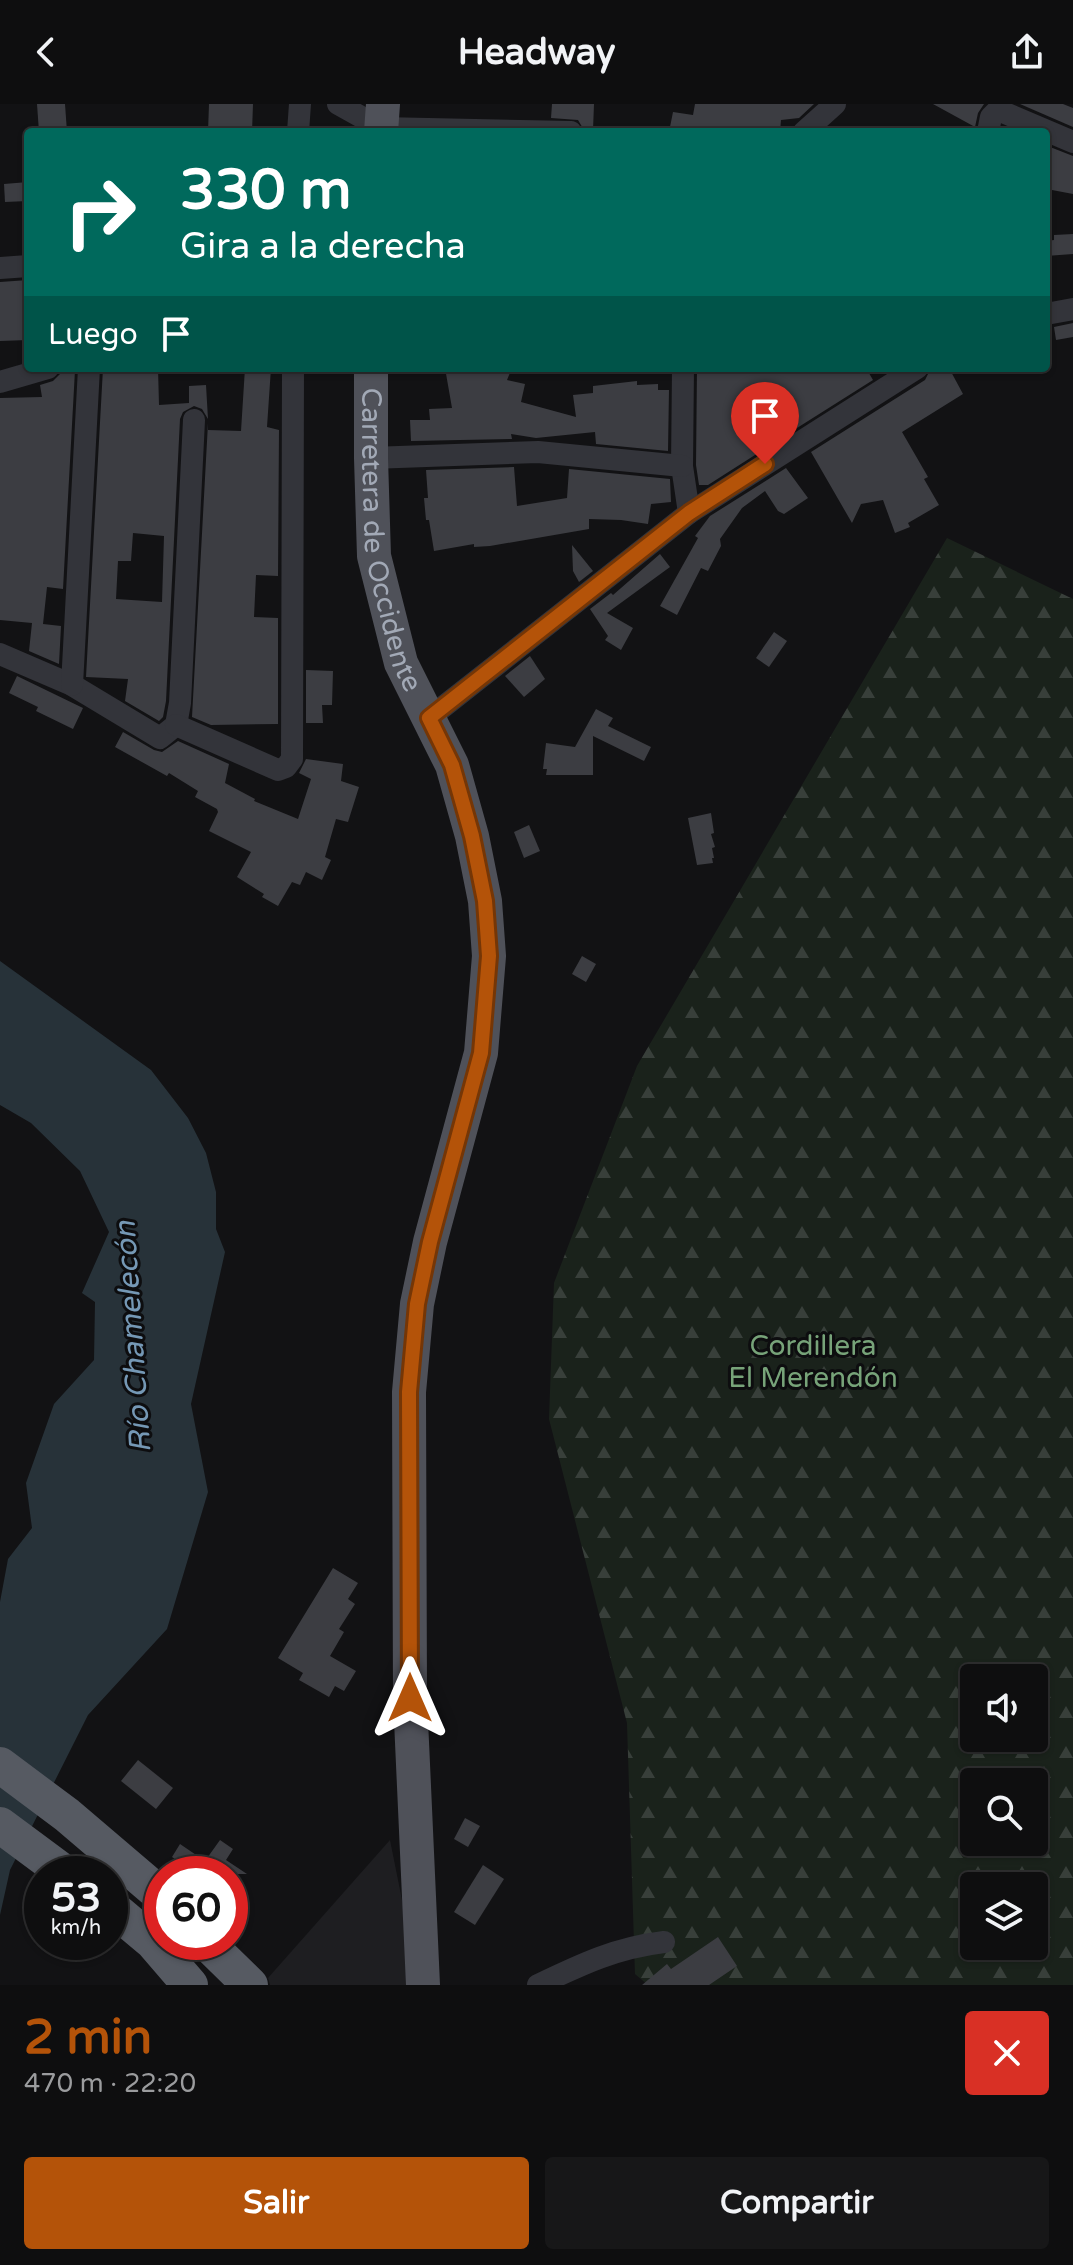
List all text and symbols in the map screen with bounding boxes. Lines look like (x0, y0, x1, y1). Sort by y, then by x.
icon: back (24, 30, 68, 74)
icon: share (1005, 30, 1049, 74)
text: Headway (458, 31, 615, 74)
text: 330 m (180, 157, 351, 224)
icon: right (48, 160, 152, 264)
text: Gira a la derecha (180, 225, 466, 268)
icon: arrive (154, 312, 198, 356)
text: Luego (48, 316, 138, 353)
pin (731, 382, 799, 464)
street label: Carretera de Occidente (354, 388, 430, 697)
icon: arrive (743, 394, 787, 438)
water label: Río Chamelecón (106, 1219, 160, 1454)
park label: Cordillera El Merendón (728, 1329, 898, 1395)
position arrow (368, 1656, 452, 1740)
map controls (960, 1664, 1048, 1960)
button: sound (960, 1664, 1048, 1752)
button: search (960, 1768, 1048, 1856)
speed limit sign: 60 (144, 1856, 248, 1960)
button: layers (960, 1872, 1048, 1960)
text: 53 (51, 1874, 101, 1922)
text: km/h (51, 1916, 101, 1940)
text: 2 min (24, 2009, 152, 2067)
button: close (965, 2011, 1049, 2095)
text: 470 m · 22:20 (24, 2068, 196, 2099)
button: Salir (24, 2157, 529, 2249)
button: Compartir (545, 2157, 1049, 2249)

